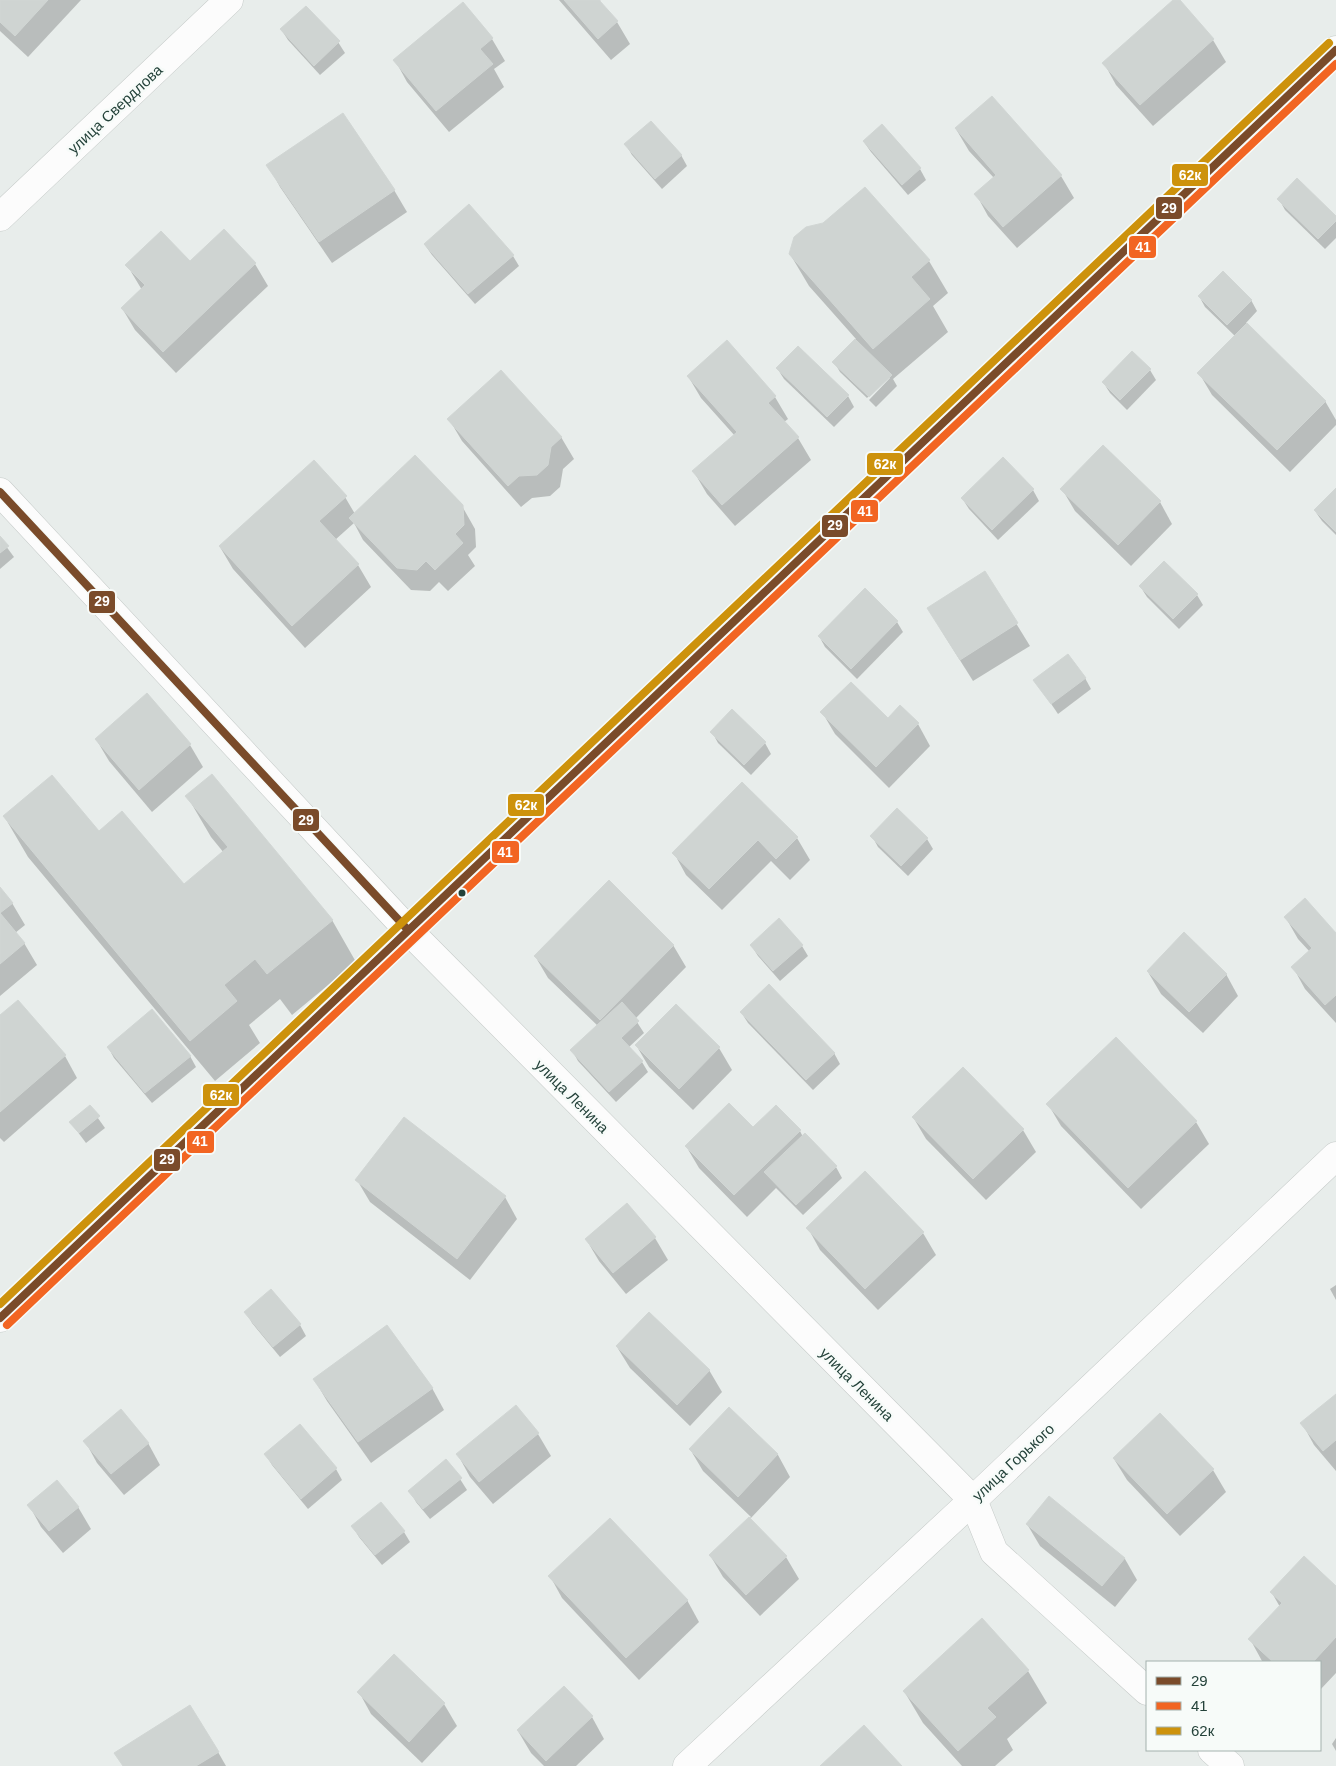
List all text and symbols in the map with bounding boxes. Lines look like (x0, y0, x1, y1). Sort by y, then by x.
street label: улица Свердлова (64, 61, 166, 157)
line badge: 62к (1171, 163, 1209, 187)
text: 62к (1179, 167, 1202, 183)
line badge: 29 (1155, 196, 1183, 220)
text: 29 (1161, 200, 1177, 216)
line badge: 41 (1128, 235, 1157, 259)
text: 41 (1135, 239, 1151, 255)
line badge: 62к (866, 452, 904, 476)
text: 62к (874, 456, 897, 472)
line badge: 41 (850, 499, 879, 523)
text: 41 (857, 503, 873, 519)
line badge: 29 (821, 514, 849, 538)
text: 29 (827, 517, 843, 533)
line badge: 29 (88, 590, 116, 614)
text: 29 (94, 593, 110, 609)
line badge: 62к (507, 793, 545, 817)
text: 62к (515, 797, 538, 813)
line badge: 29 (292, 808, 320, 832)
text: 29 (298, 812, 314, 828)
line badge: 41 (491, 840, 520, 864)
text: 41 (497, 844, 513, 860)
unlabelled marker (457, 888, 467, 898)
street label: улица Ленина (532, 1056, 613, 1137)
line badge: 62к (202, 1083, 240, 1107)
text: 62к (210, 1087, 233, 1103)
line badge: 41 (186, 1130, 215, 1154)
text: 41 (192, 1133, 208, 1149)
line badge: 29 (153, 1148, 181, 1172)
text: 29 (159, 1151, 175, 1167)
street label: улица Ленина (817, 1344, 898, 1425)
street label: улица Горького (969, 1420, 1057, 1504)
legend (1146, 1661, 1321, 1751)
text: 29 (1191, 1672, 1208, 1689)
text: 41 (1191, 1697, 1208, 1714)
text: 62к (1191, 1722, 1215, 1739)

